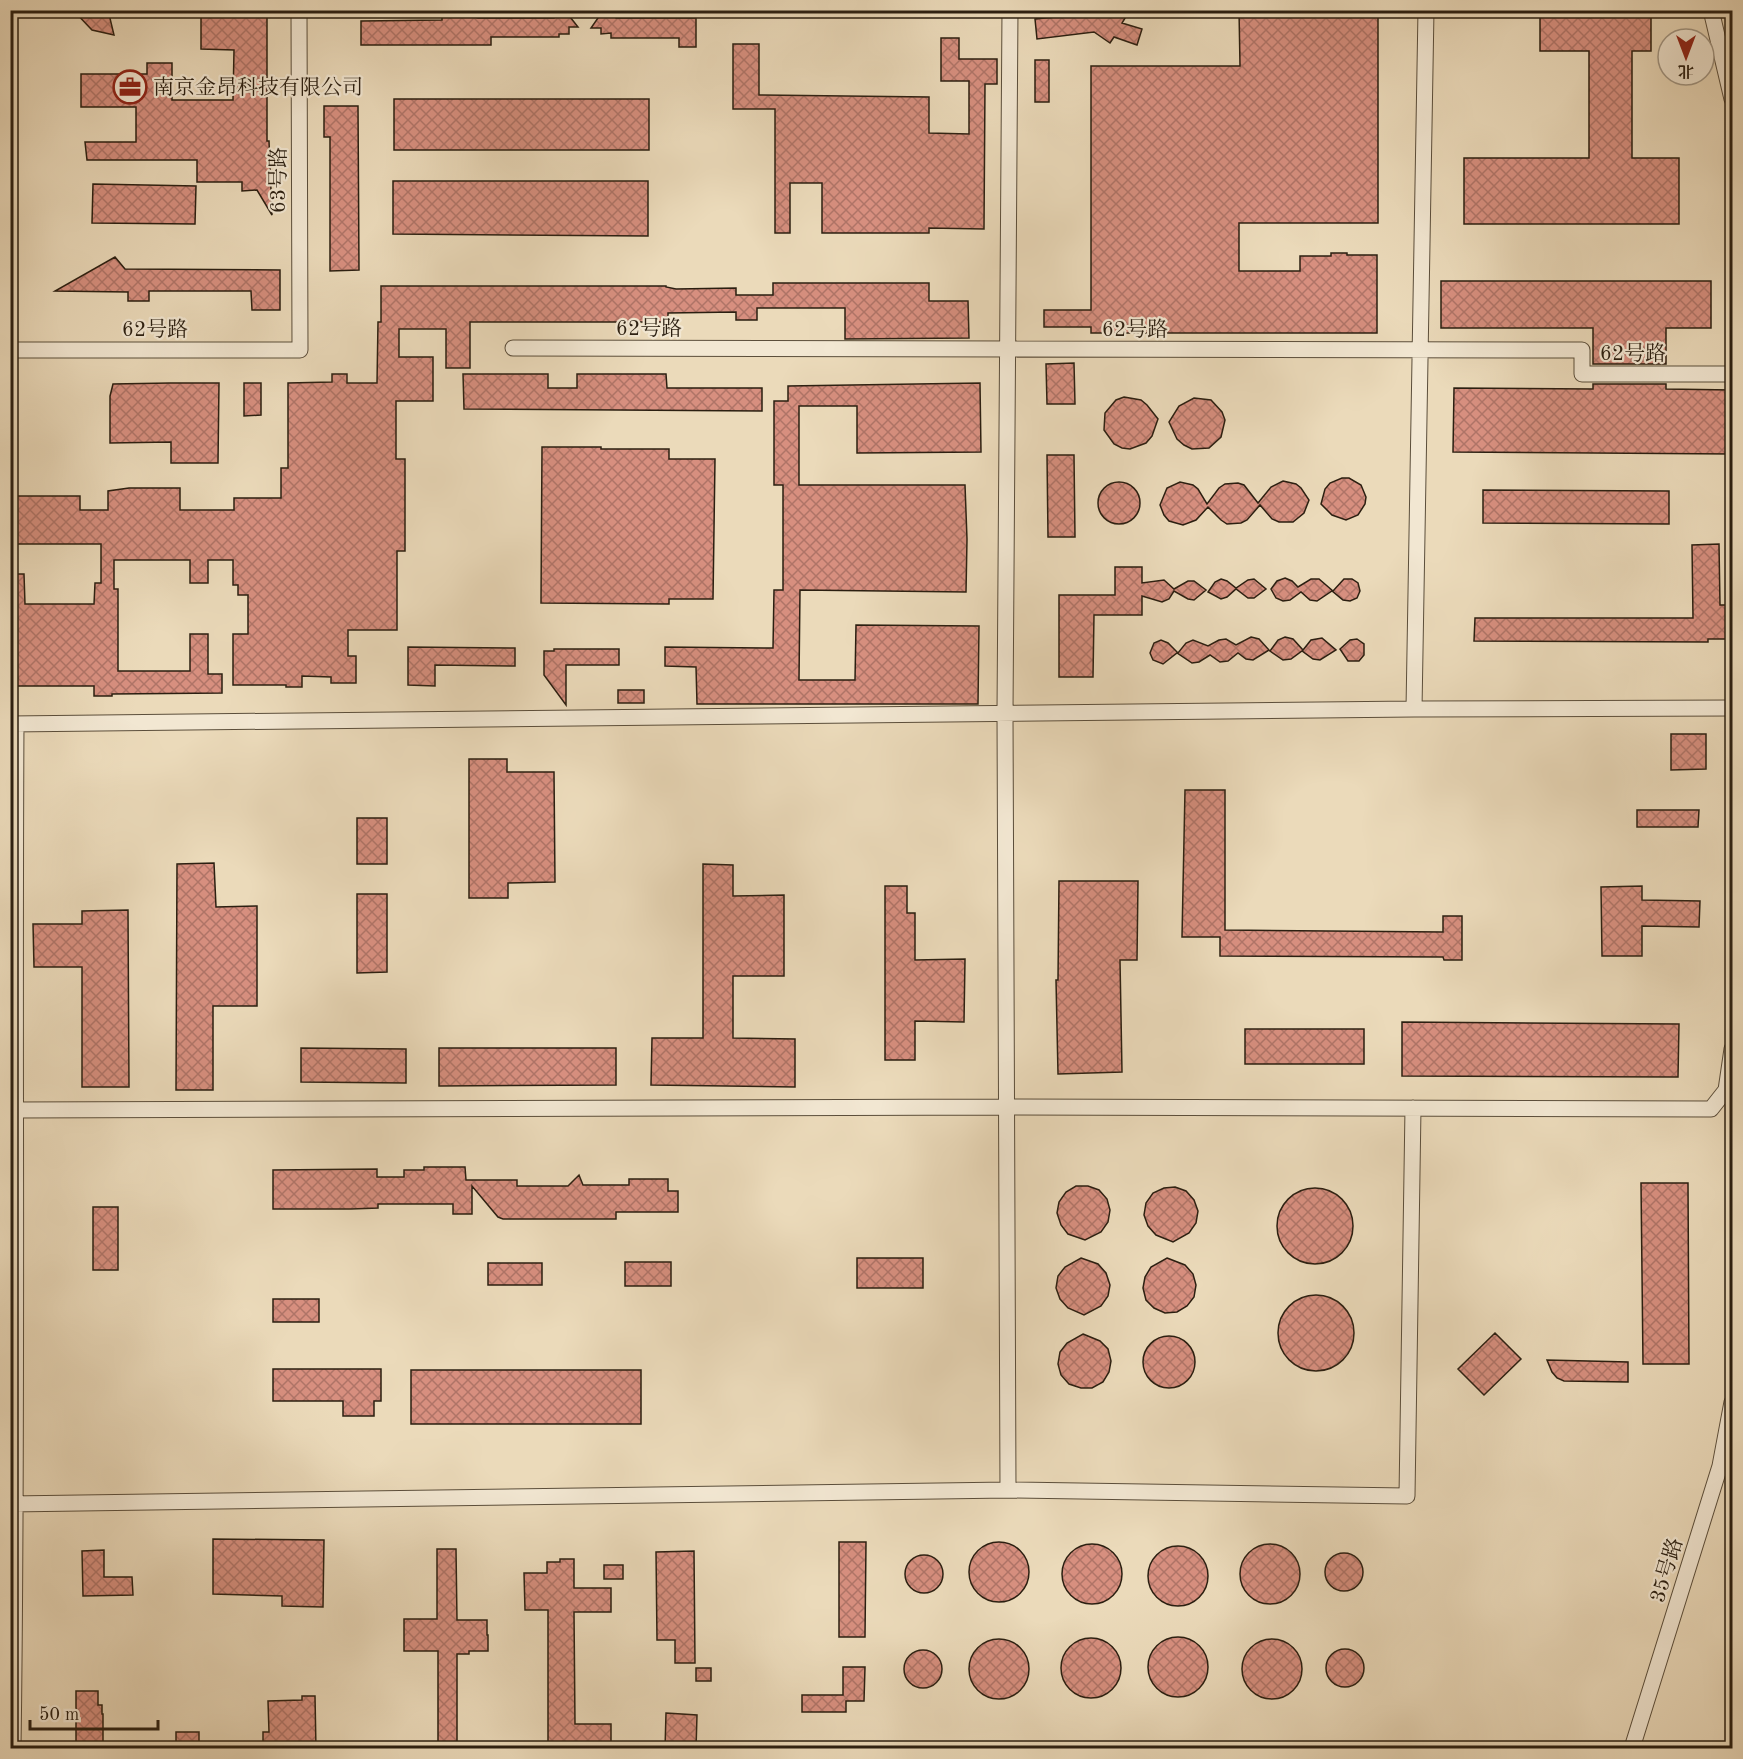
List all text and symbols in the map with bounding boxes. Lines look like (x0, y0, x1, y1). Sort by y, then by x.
north arrow (1656, 27, 1716, 87)
text: 北 (1678, 62, 1694, 80)
office icon: 南京金昂科技有限公司 (112, 69, 148, 105)
place label: 南京金昂科技有限公司 (153, 76, 363, 99)
street label: 63号路 (267, 147, 290, 213)
street label: 62号路 (616, 317, 682, 340)
street label: 62号路 (122, 318, 188, 341)
street label: 62号路 (1102, 318, 1168, 341)
street label: 62号路 (1600, 342, 1666, 365)
street label: 35号路 (1646, 1535, 1687, 1605)
scale bar (30, 1693, 158, 1731)
text: 50 m (39, 1706, 79, 1724)

